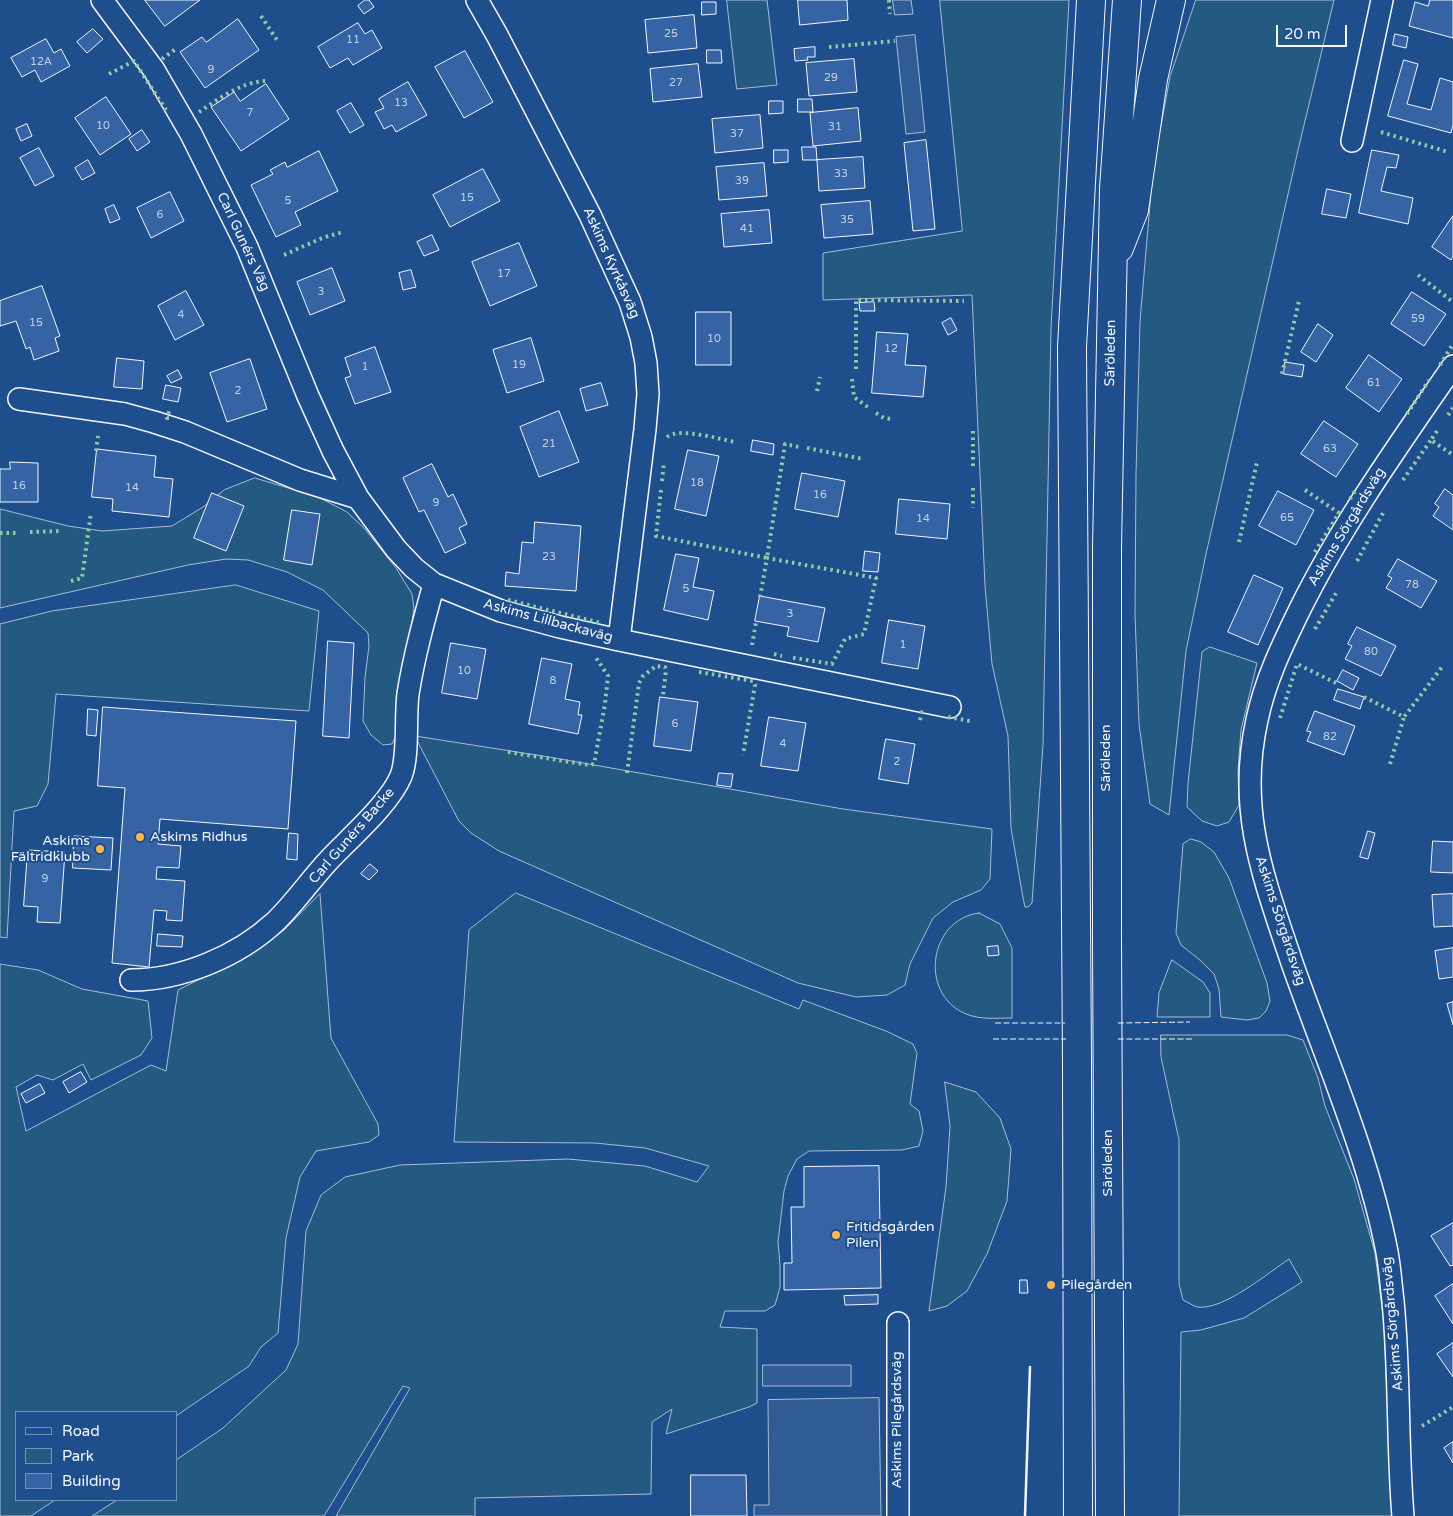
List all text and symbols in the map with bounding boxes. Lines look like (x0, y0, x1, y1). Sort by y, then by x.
scale bar (1278, 15, 1349, 47)
text: 20 m (1284, 25, 1321, 43)
house number: 25 (664, 27, 678, 41)
house number: 11 (346, 33, 360, 47)
house number: 12A (30, 55, 52, 69)
house number: 9 (208, 63, 214, 77)
house number: 29 (824, 71, 838, 85)
house number: 27 (669, 76, 683, 90)
house number: 13 (394, 96, 408, 110)
house number: 7 (247, 106, 253, 120)
house number: 10 (96, 119, 110, 133)
house number: 31 (828, 120, 842, 134)
house number: 37 (730, 127, 744, 141)
house number: 33 (834, 167, 848, 181)
house number: 39 (735, 174, 749, 188)
street label: Carl Gunérs Väg (213, 190, 273, 294)
house number: 15 (460, 191, 474, 205)
house number: 5 (285, 194, 291, 208)
street label: Askims Kyrkåsväg (579, 205, 643, 321)
house number: 6 (157, 208, 163, 222)
house number: 35 (840, 213, 854, 227)
house number: 41 (740, 222, 754, 236)
house number: 17 (497, 267, 511, 281)
house number: 3 (318, 285, 324, 299)
house number: 4 (178, 308, 184, 322)
house number: 59 (1411, 312, 1425, 326)
house number: 15 (29, 316, 43, 330)
street label: Säröleden (1102, 319, 1120, 387)
house number: 10 (707, 332, 721, 346)
house number: 12 (884, 342, 898, 356)
house number: 19 (512, 358, 526, 372)
house number: 1 (362, 360, 368, 374)
house number: 61 (1367, 376, 1381, 390)
house number: 2 (235, 384, 241, 398)
house number: 21 (542, 437, 556, 451)
house number: 63 (1323, 442, 1337, 456)
street label: Askims Sörgårdsväg (1305, 465, 1389, 589)
house number: 18 (690, 476, 704, 490)
house number: 16 (12, 479, 26, 493)
house number: 14 (125, 481, 139, 495)
house number: 16 (813, 488, 827, 502)
house number: 9 (433, 496, 439, 510)
house number: 65 (1280, 511, 1294, 525)
house number: 14 (916, 512, 930, 526)
house number: 23 (542, 550, 556, 564)
house number: 78 (1405, 578, 1419, 592)
house number: 5 (683, 582, 689, 596)
street label: Askims Lillbackaväg (481, 596, 615, 646)
house number: 3 (787, 607, 793, 621)
house number: 1 (900, 638, 906, 652)
house number: 80 (1364, 645, 1378, 659)
house number: 10 (457, 664, 471, 678)
house number: 8 (550, 674, 556, 688)
house number: 6 (672, 717, 678, 731)
street label: Säröleden (1098, 725, 1114, 791)
house number: 82 (1323, 730, 1337, 744)
house number: 4 (780, 737, 786, 751)
house number: 2 (894, 755, 900, 769)
street label: Carl Gunérs Backe (306, 785, 398, 887)
place label: Askims Ridhus (150, 829, 247, 845)
marker: Askims Ridhus (134, 831, 146, 843)
place label: Askims Fältridklubb (11, 833, 90, 866)
marker: Askims Fältridklubb (94, 843, 106, 855)
street label: Askims Sörgårdsväg (1251, 854, 1309, 988)
house number: 9 (42, 872, 48, 886)
street label: Säröleden (1100, 1130, 1116, 1196)
place label: Fritidsgården Pilen (846, 1219, 935, 1252)
marker: Fritidsgården Pilen (830, 1229, 842, 1241)
street label: Askims Sörgårdsväg (1379, 1256, 1407, 1392)
place label: Pilegården (1061, 1277, 1132, 1293)
marker: Pilegården (1045, 1279, 1057, 1291)
street label: Askims Pilegårdsväg (889, 1351, 905, 1489)
legend (15, 1411, 178, 1501)
text: Road (62, 1422, 100, 1440)
text: Park (62, 1447, 94, 1465)
text: Building (62, 1472, 121, 1490)

